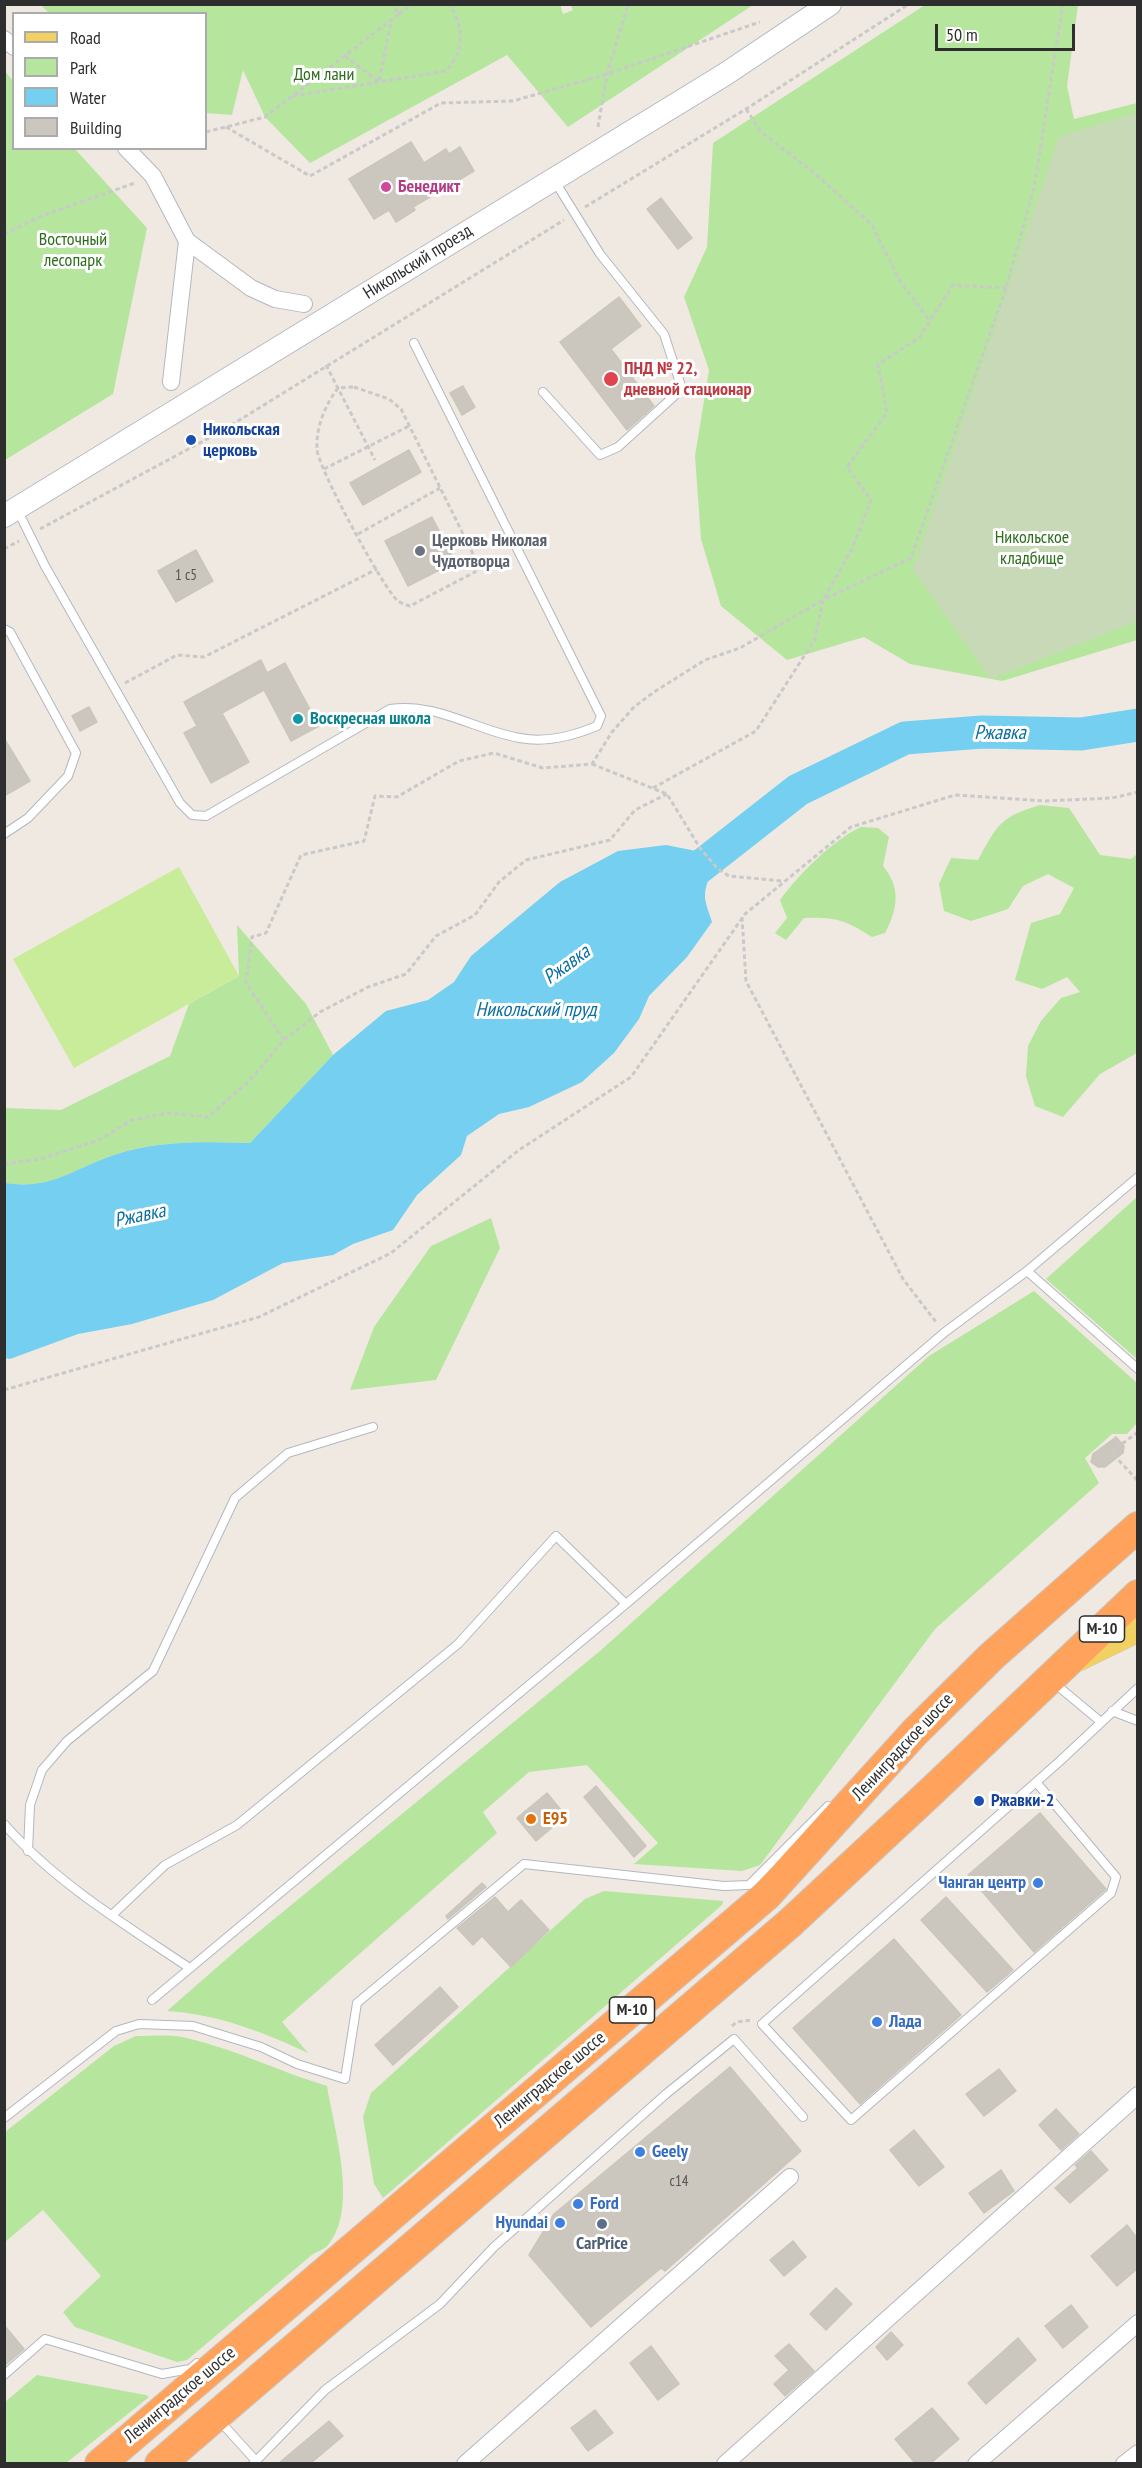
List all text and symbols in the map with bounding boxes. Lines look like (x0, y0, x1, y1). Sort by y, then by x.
legend (12, 12, 207, 150)
scale bar (938, 12, 1078, 50)
text: 50 m (946, 23, 978, 46)
text: Road (70, 26, 101, 49)
text: Park (70, 56, 97, 79)
park label: Дом лани (294, 64, 354, 86)
text: Water (70, 86, 106, 109)
text: Building (70, 116, 122, 139)
place label: Бенедикт (398, 176, 460, 198)
marker: Бенедикт (379, 180, 393, 194)
street label: Никольский проезд (360, 220, 476, 304)
park label: Восточный лесопарк (39, 229, 107, 272)
place label: ПНД № 22, дневной стационар (624, 358, 751, 400)
marker: ПНД № 22, дневной стационар (602, 370, 620, 388)
place label: Никольская церковь (203, 419, 280, 462)
marker: Никольская церковь (184, 433, 198, 447)
park label: Никольское кладбище (995, 527, 1069, 570)
place label: Церковь Николая Чудотворца (432, 530, 547, 572)
marker: Церковь Николая Чудотворца (413, 544, 427, 558)
house number: 1 с5 (175, 567, 197, 585)
place label: Воскресная школа (310, 708, 431, 730)
marker: Воскресная школа (291, 712, 305, 726)
water label: Ржавка (974, 721, 1026, 745)
water label: Ржавка (539, 940, 595, 990)
water label: Никольский пруд (475, 998, 597, 1022)
water label: Ржавка (112, 1199, 168, 1233)
road number: М-10 (1080, 1616, 1124, 1642)
street label: Ленинградское шоссе (848, 1689, 958, 1805)
place label: Ржавки-2 (991, 1790, 1054, 1812)
marker: Ржавки-2 (972, 1794, 986, 1808)
place label: E95 (543, 1808, 568, 1830)
marker: E95 (524, 1812, 538, 1826)
place label: Чанган центр (939, 1872, 1026, 1894)
marker: Чанган центр (1031, 1876, 1045, 1890)
road number: М-10 (610, 1997, 654, 2023)
place label: Лада (889, 2011, 922, 2033)
marker: Лада (870, 2015, 884, 2029)
street label: Ленинградское шоссе (490, 2027, 610, 2133)
place label: Geely (652, 2141, 688, 2163)
marker: Geely (633, 2145, 647, 2159)
house number: с14 (670, 2173, 688, 2191)
place label: Ford (590, 2193, 619, 2215)
marker: Ford (571, 2197, 585, 2211)
place label: Hyundai (496, 2212, 548, 2234)
marker: Hyundai (553, 2216, 567, 2230)
marker: CarPrice (595, 2217, 609, 2231)
place label: CarPrice (576, 2233, 628, 2255)
street label: Ленинградское шоссе (120, 2342, 240, 2448)

